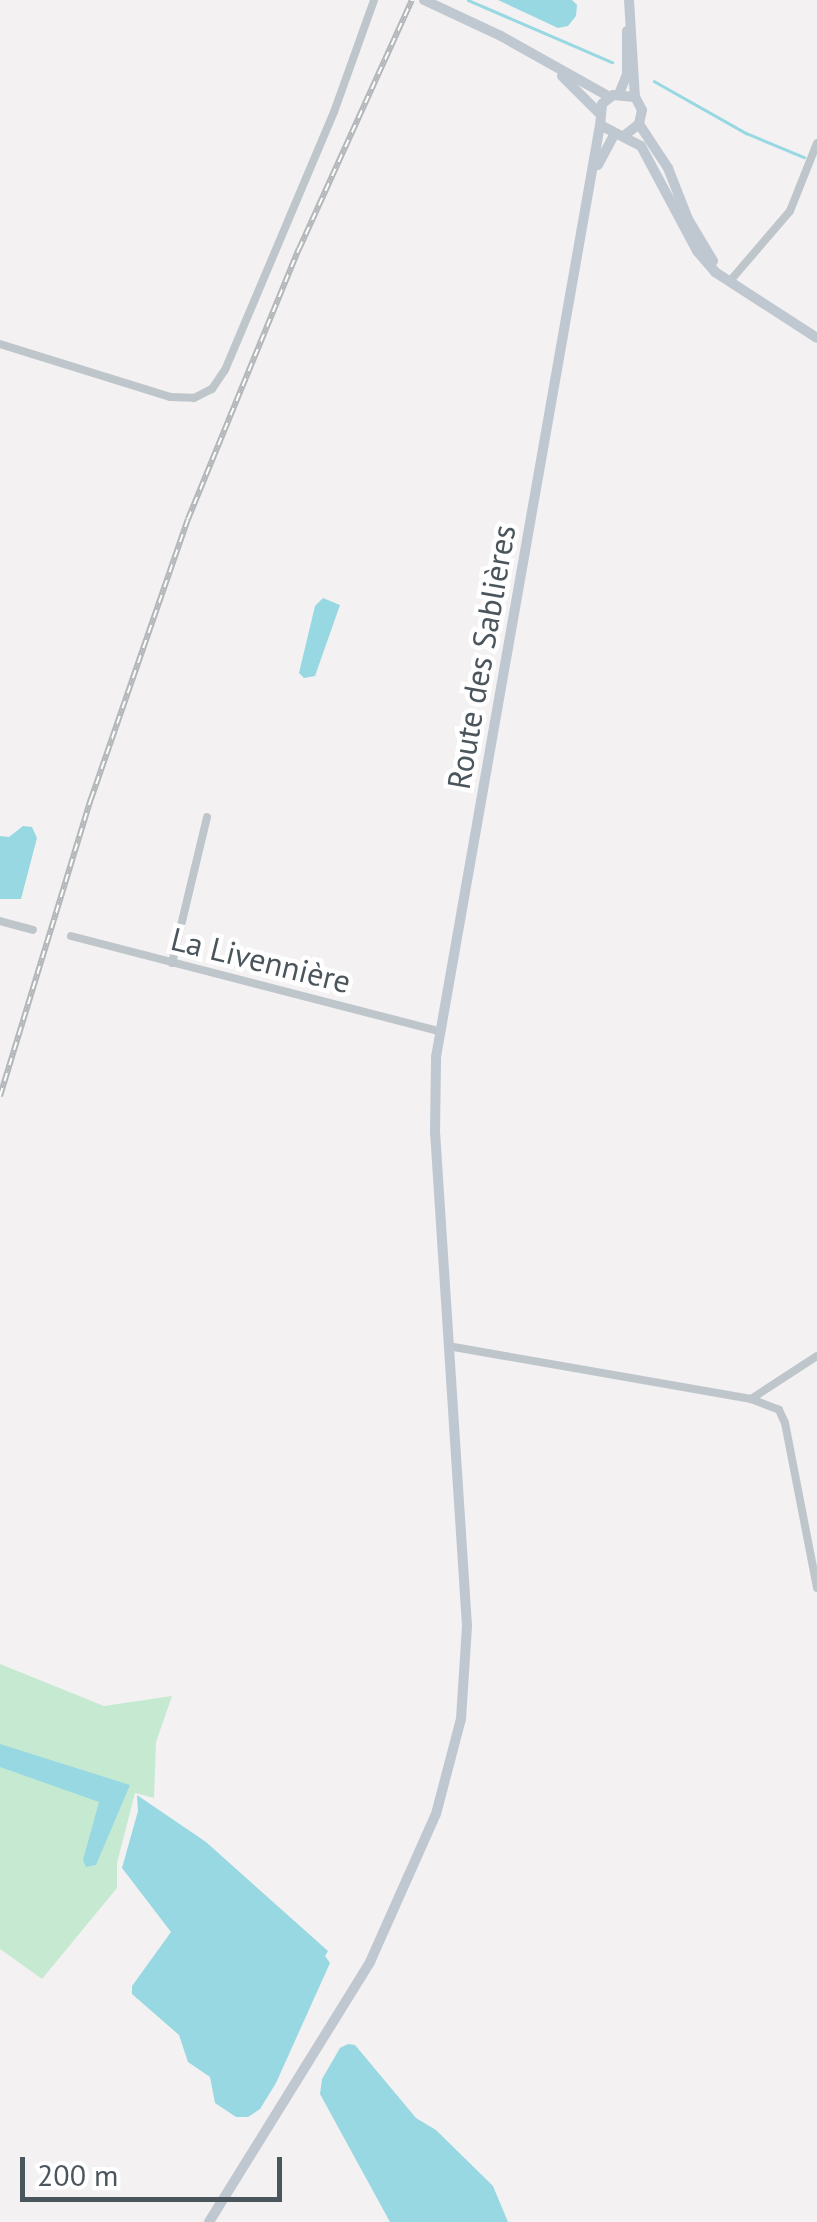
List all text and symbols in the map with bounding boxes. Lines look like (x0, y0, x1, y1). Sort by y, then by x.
street label: Route des Sablières (439, 522, 523, 792)
street label: La Livennière (167, 919, 355, 1001)
scale bar (25, 2137, 288, 2199)
text: 200 m (37, 2155, 118, 2194)

